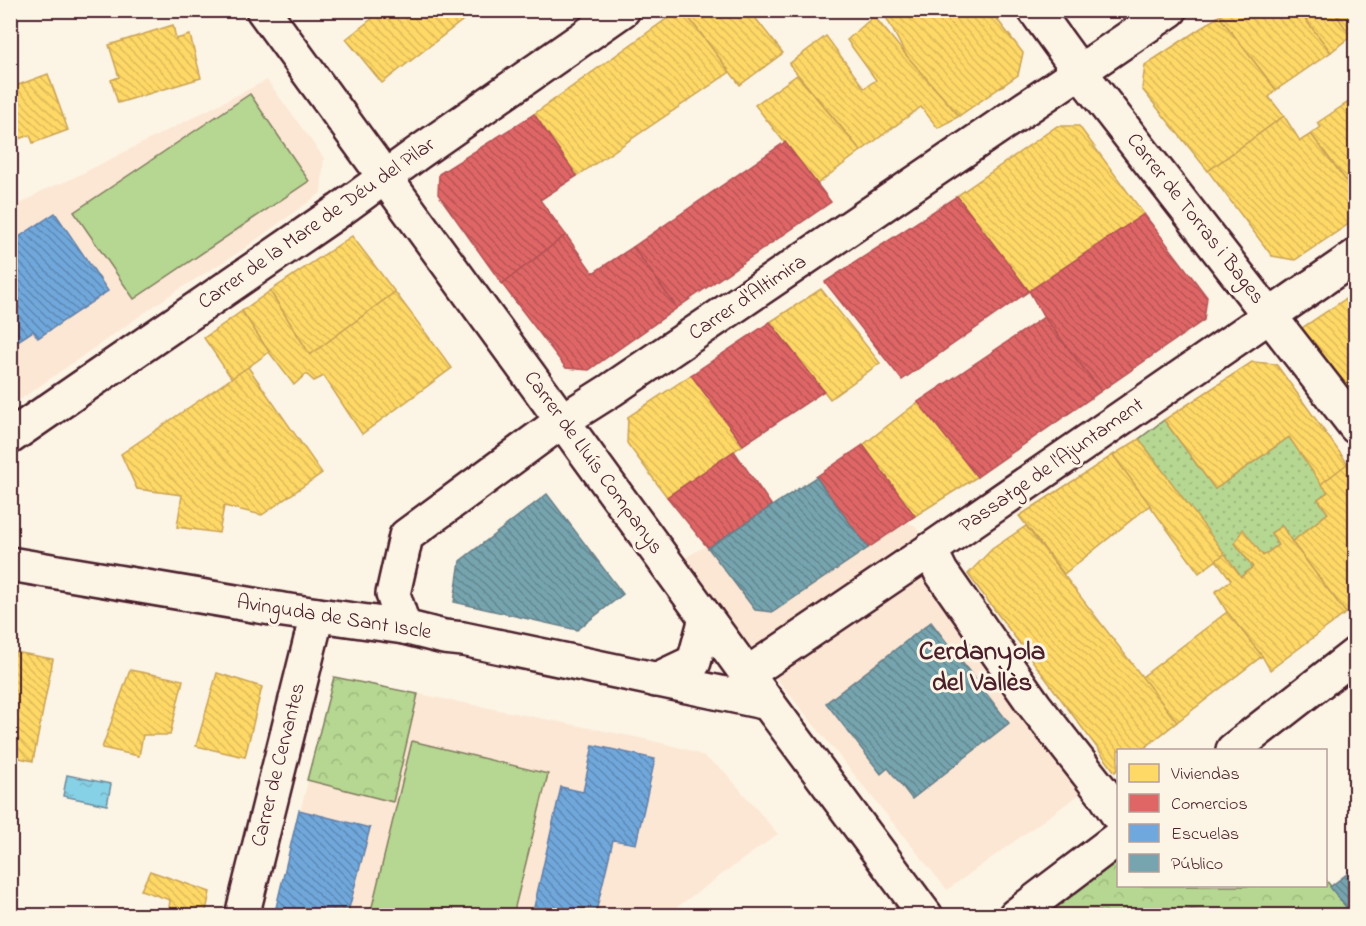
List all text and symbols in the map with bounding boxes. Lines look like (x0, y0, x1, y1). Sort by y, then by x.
street label: Carrer de Torras i Bages (1117, 127, 1271, 312)
street label: Carrer de la Mare de Déu del Pilar (192, 130, 442, 318)
street label: Carrer d'Altimira (683, 247, 813, 349)
street label: Carrer de Lluís Companys (514, 365, 670, 562)
street label: Passatge de l'Ajuntament (954, 391, 1152, 543)
street label: Avinguda de Sant Iscle (234, 588, 434, 650)
district label: Cerdanyola del Vallès (919, 633, 1045, 703)
street label: Carrer de Cervantes (244, 680, 314, 850)
legend (1117, 749, 1327, 887)
text: Viviendas (1170, 762, 1240, 788)
text: Comercios (1171, 792, 1248, 818)
text: Escuelas (1171, 822, 1239, 848)
text: Público (1171, 852, 1223, 878)

